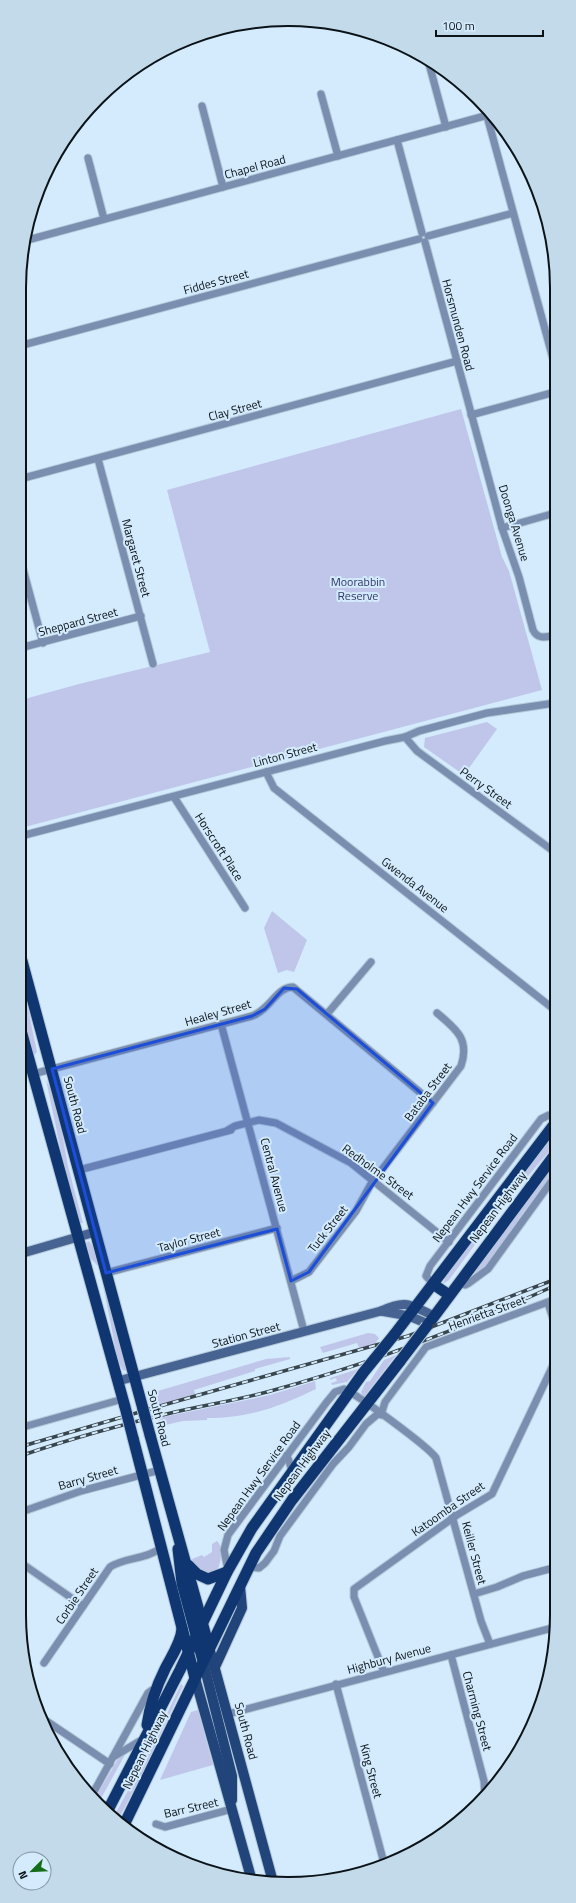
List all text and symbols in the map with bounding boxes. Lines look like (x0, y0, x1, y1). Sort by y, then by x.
scale bar (436, 12, 543, 38)
text: 100 m (442, 16, 475, 35)
street label: Chapel Road (222, 149, 288, 184)
street label: Fiddes Street (181, 263, 251, 299)
street label: Horsmunden Road (437, 277, 480, 373)
street label: Clay Street (206, 393, 264, 426)
street label: Doonga Avenue (494, 482, 535, 564)
street label: Margaret Street (117, 517, 156, 600)
park label: Moorabbin Reserve (331, 572, 385, 605)
street label: Sheppard Street (36, 602, 120, 641)
street label: Linton Street (251, 737, 320, 772)
street label: Perry Street (456, 762, 517, 814)
street label: Horscroft Place (190, 809, 249, 884)
street label: Gwenda Avenue (377, 852, 453, 917)
street label: Healey Street (182, 994, 254, 1031)
street label: Bataba Street (399, 1058, 457, 1125)
street label: South Road (59, 1074, 92, 1136)
street label: Nepean Hwy Service Road (427, 1129, 522, 1246)
street label: Central Avenue (255, 1136, 294, 1214)
street label: Redholme Street (338, 1139, 419, 1205)
street label: Nepean Highway (464, 1167, 531, 1247)
street label: Tuck Street (303, 1200, 353, 1257)
street label: Taylor Street (156, 1222, 223, 1257)
street label: Henrietta Street (445, 1289, 529, 1335)
street label: Station Street (210, 1316, 283, 1353)
street label: South Road (143, 1387, 176, 1449)
street label: Nepean Hwy Service Road (212, 1417, 305, 1535)
street label: Nepean Highway (268, 1425, 335, 1505)
street label: Barry Street (56, 1460, 121, 1495)
street label: Katoomba Street (407, 1476, 489, 1541)
street label: Keiller Street (457, 1519, 492, 1587)
street label: Corbie Street (50, 1563, 103, 1628)
street label: Highbury Avenue (345, 1638, 433, 1679)
street label: Charming Street (458, 1669, 497, 1754)
street label: South Road (230, 1700, 263, 1762)
street label: Nepean Highway (117, 1707, 172, 1792)
street label: King Street (355, 1742, 388, 1801)
street label: Barr Street (162, 1792, 221, 1823)
north arrow (12, 1851, 52, 1891)
text: N (14, 1868, 32, 1882)

